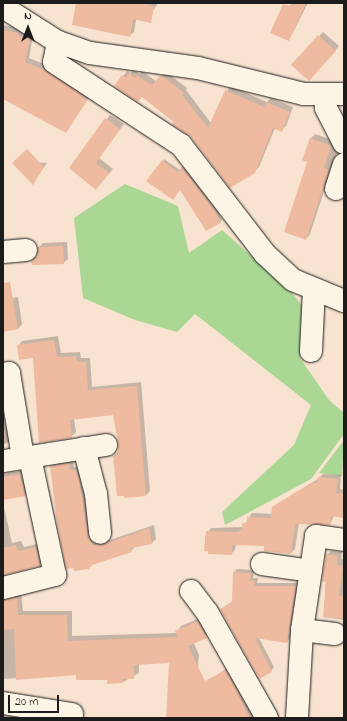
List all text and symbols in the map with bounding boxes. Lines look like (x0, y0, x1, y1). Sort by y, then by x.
north arrow (8, 8, 48, 48)
text: N (24, 8, 32, 24)
scale bar (10, 687, 61, 713)
text: 20 m (15, 693, 38, 711)

